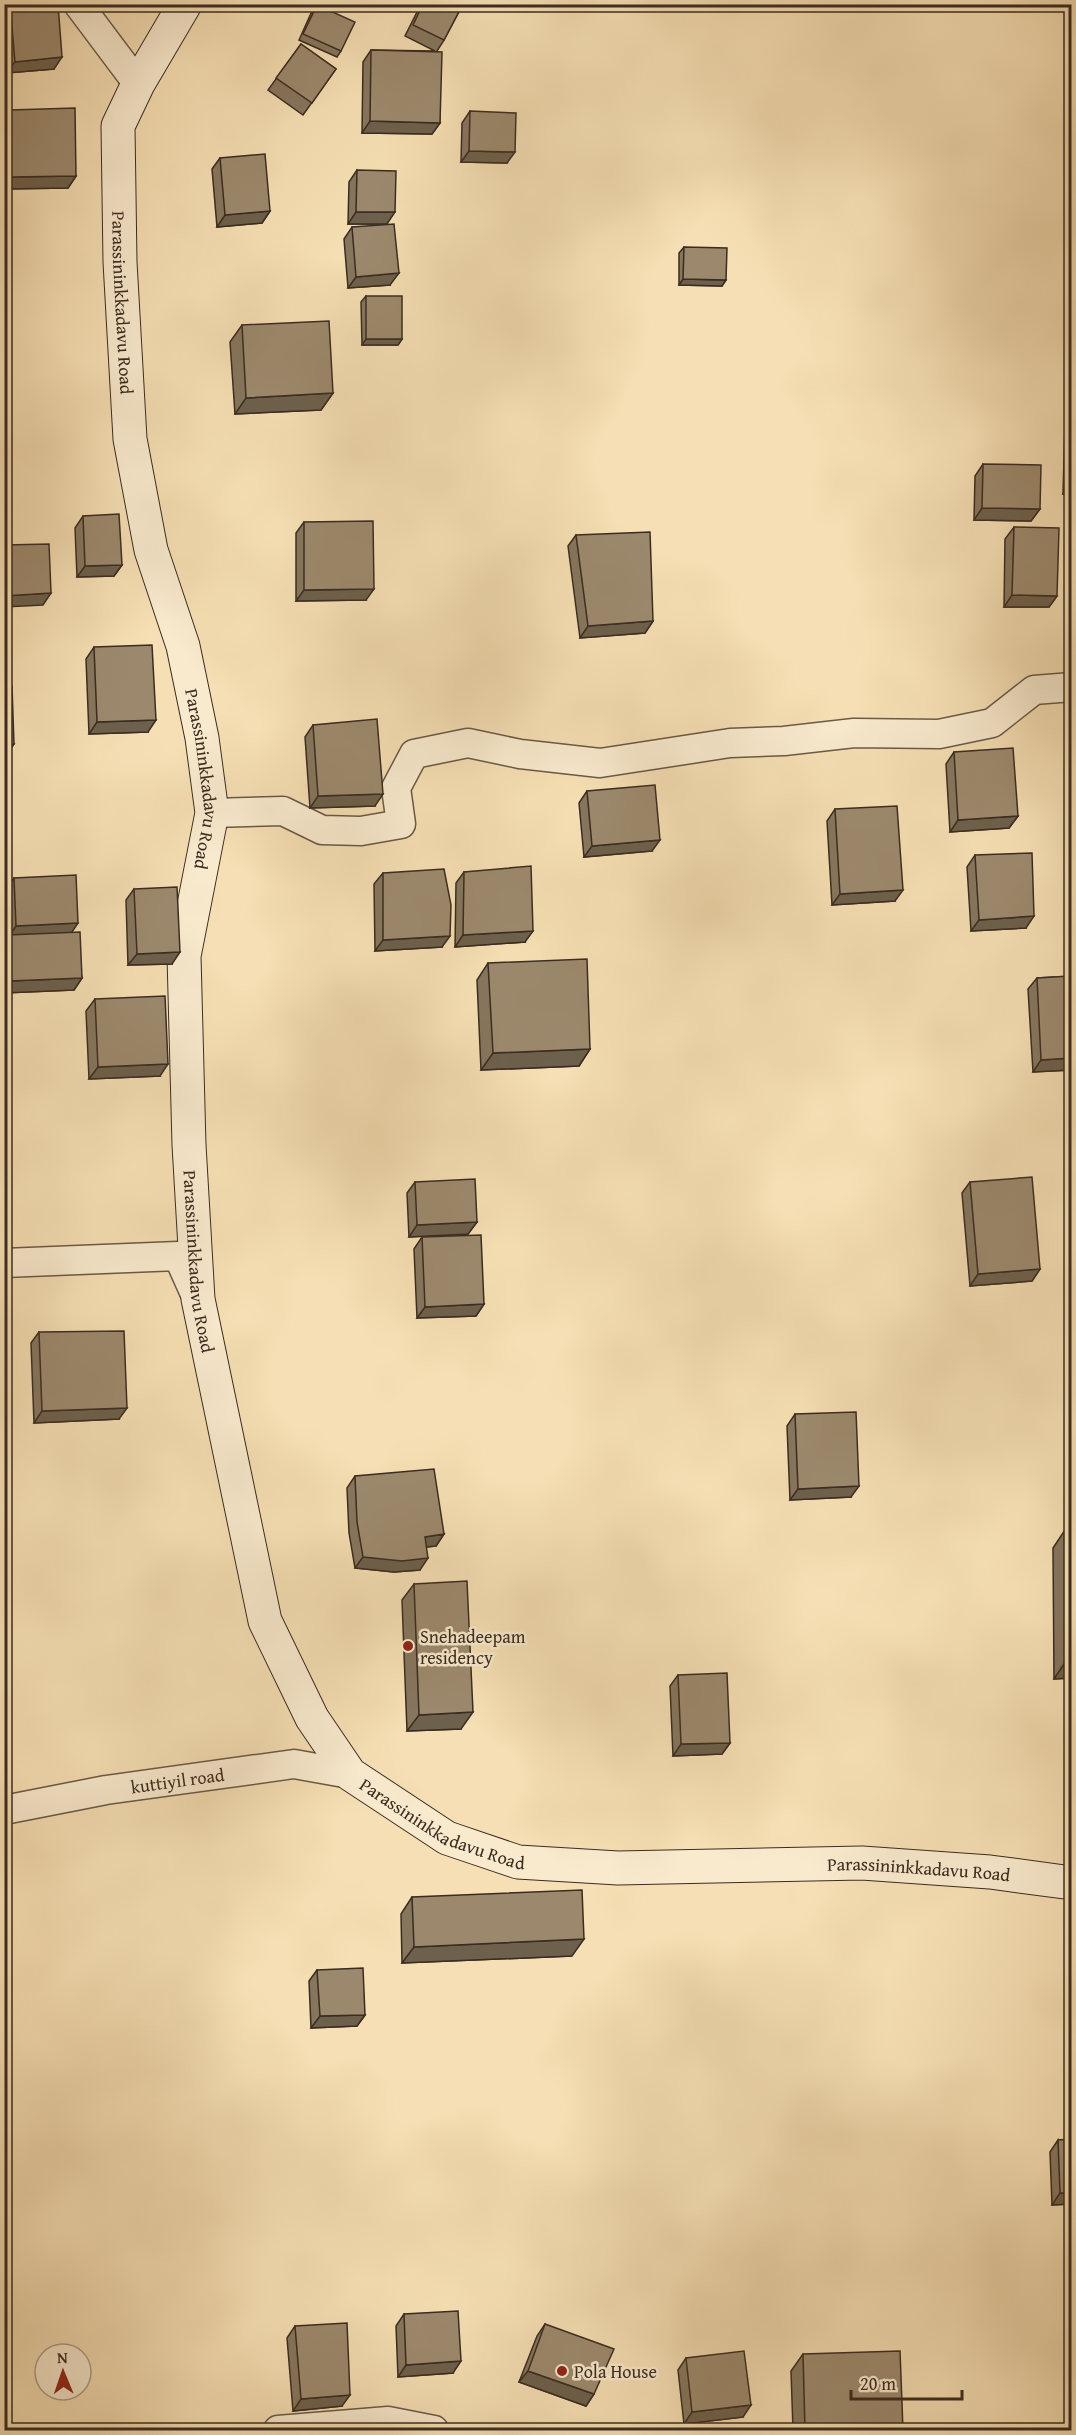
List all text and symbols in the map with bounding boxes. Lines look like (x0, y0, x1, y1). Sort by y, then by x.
street label: Parassininkkadavu Road (106, 211, 141, 395)
street label: Parassininkkadavu Road (179, 686, 226, 872)
street label: Parassininkkadavu Road (177, 1169, 222, 1355)
place label: Snehadeepam residency (420, 1623, 526, 1671)
marker: Snehadeepam residency (401, 1639, 415, 1653)
street label: kuttiyil road (129, 1760, 226, 1800)
street label: Parassininkkadavu Road (355, 1771, 526, 1876)
street label: Parassininkkadavu Road (827, 1849, 1012, 1888)
north arrow (33, 2342, 93, 2402)
text: N (57, 2345, 69, 2369)
place label: Pola House (574, 2358, 657, 2385)
scale bar (851, 2363, 962, 2401)
marker: Pola House (555, 2364, 569, 2378)
text: 20 m (860, 2370, 896, 2397)

